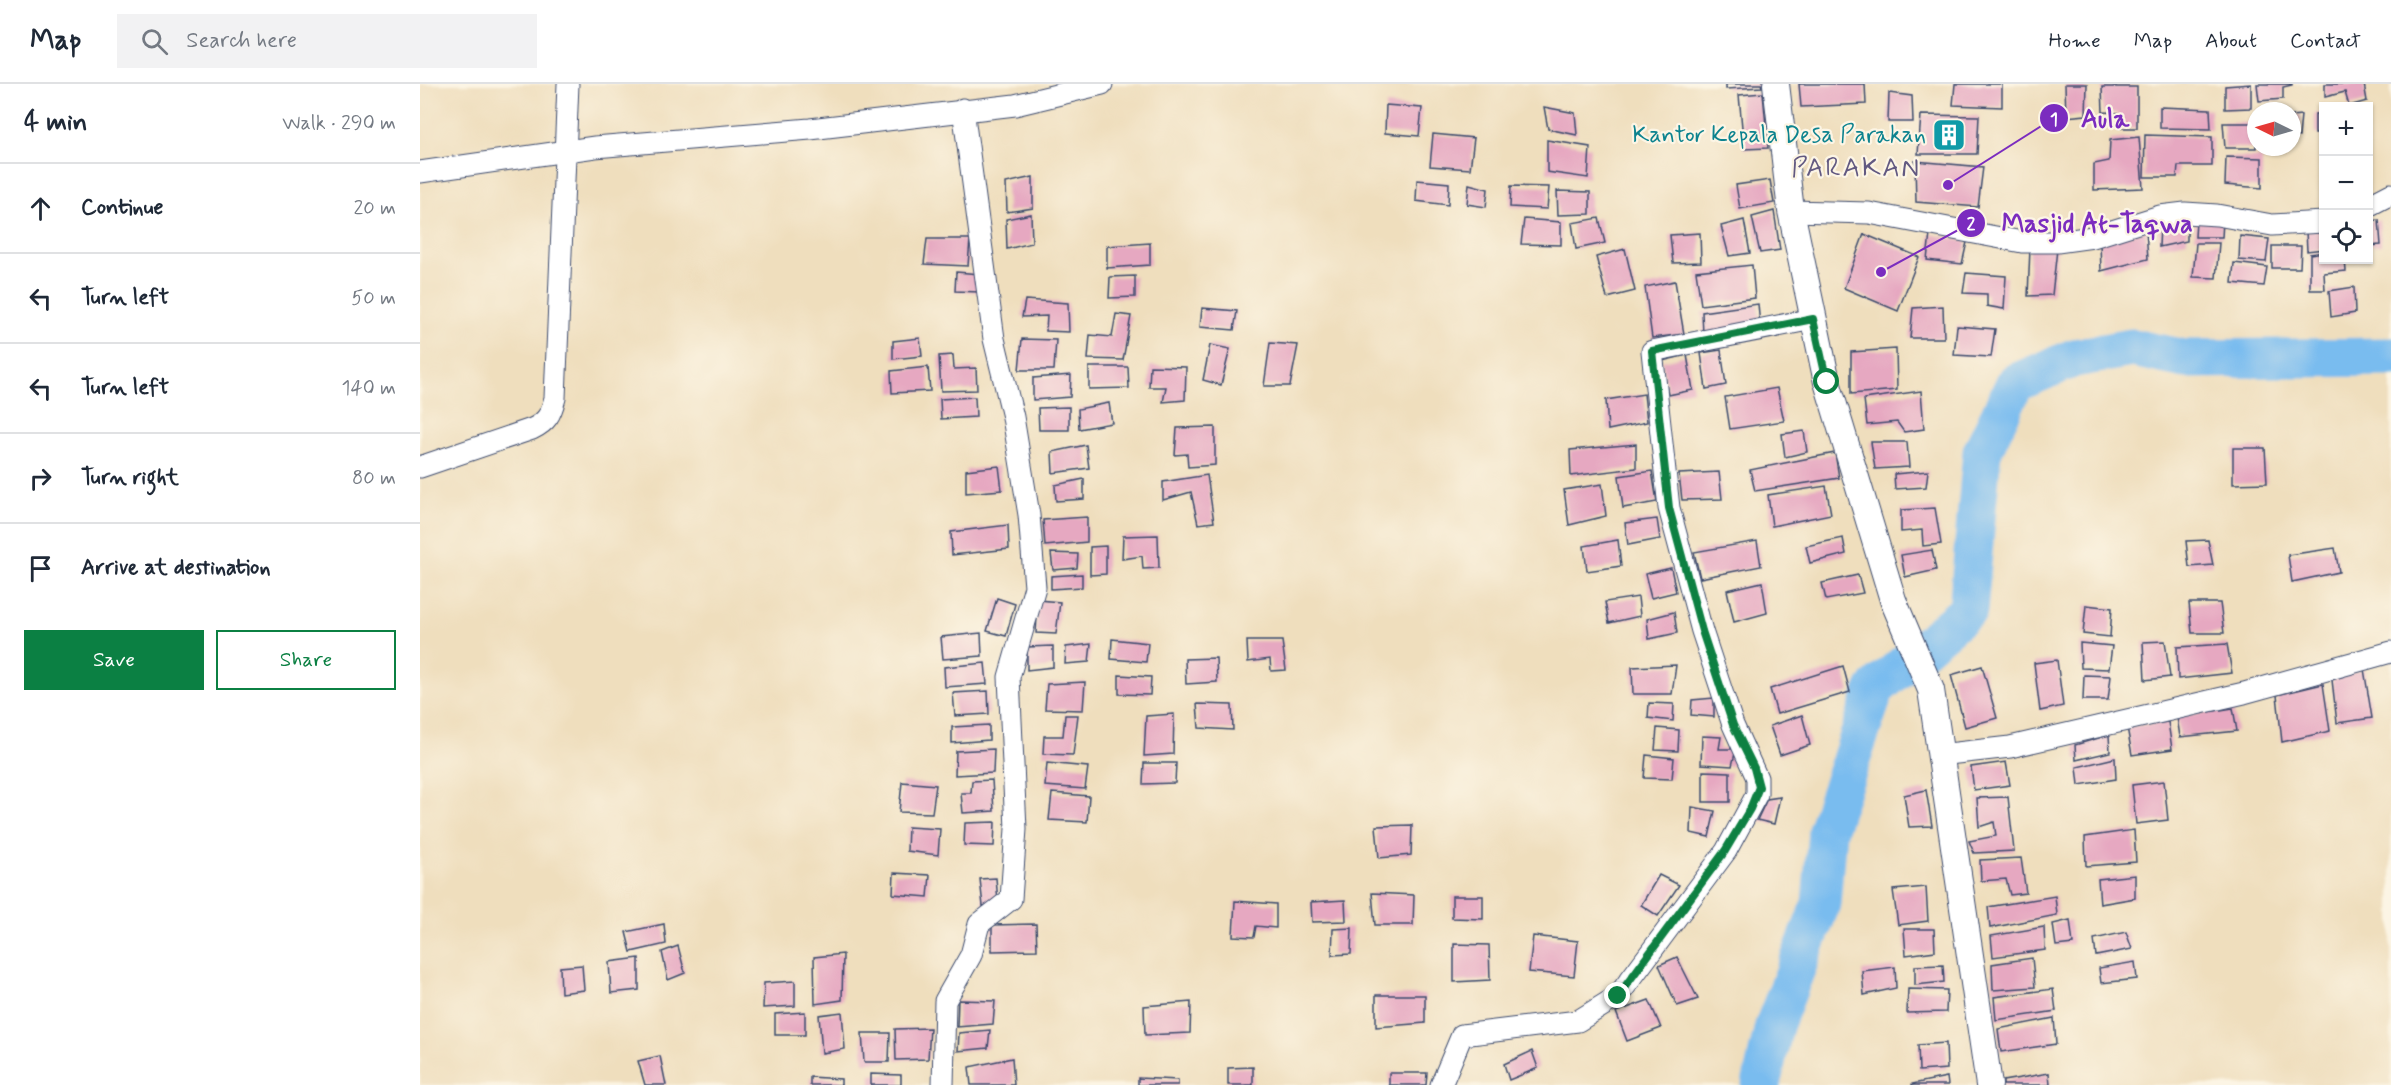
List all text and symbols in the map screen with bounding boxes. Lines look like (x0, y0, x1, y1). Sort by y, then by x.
search box (117, 14, 537, 68)
text: Map (30, 23, 81, 60)
icon: search (138, 25, 171, 58)
text: Search here (186, 27, 297, 55)
text: Home (2049, 27, 2101, 55)
text: Map (2134, 27, 2172, 55)
text: About (2205, 27, 2257, 55)
text: Contact (2290, 27, 2361, 55)
callout: Aula (2039, 96, 2141, 140)
north arrow (2247, 102, 2301, 156)
map controls (2319, 102, 2373, 264)
button: + (2319, 102, 2373, 156)
text: Aula (2081, 103, 2130, 137)
text: 4 min (24, 106, 87, 140)
text: 1 (2050, 108, 2058, 132)
text: Walk · 290 m (282, 110, 396, 137)
building icon: Kantor Kepala Desa Parakan (1931, 117, 1967, 153)
place label: Kantor Kepala Desa Parakan (1632, 120, 1926, 151)
district label: PARAKAN (1791, 151, 1921, 186)
button: − (2319, 156, 2373, 210)
icon: ahead (24, 192, 57, 225)
text: Continue (81, 194, 163, 222)
text: 20 m (353, 195, 396, 222)
callout: Masjid At-Taqwa (1956, 201, 2207, 245)
text: Masjid At-Taqwa (2001, 208, 2193, 243)
button: locate (2319, 210, 2373, 264)
text: 2 (1967, 212, 1976, 236)
icon: left (24, 282, 57, 315)
text: Turn left (81, 284, 169, 312)
text: 50 m (351, 285, 396, 312)
route start (1813, 368, 1839, 394)
icon: left (24, 372, 57, 405)
text: Turn left (81, 374, 169, 402)
text: 140 m (342, 375, 396, 402)
icon: right (24, 462, 57, 495)
text: Turn right (81, 464, 179, 492)
text: 80 m (352, 465, 396, 492)
icon: arrive (24, 552, 57, 585)
text: Arrive at destination (81, 554, 271, 582)
button: Save (24, 630, 204, 690)
button: Share (216, 630, 396, 690)
route end (1604, 982, 1630, 1008)

